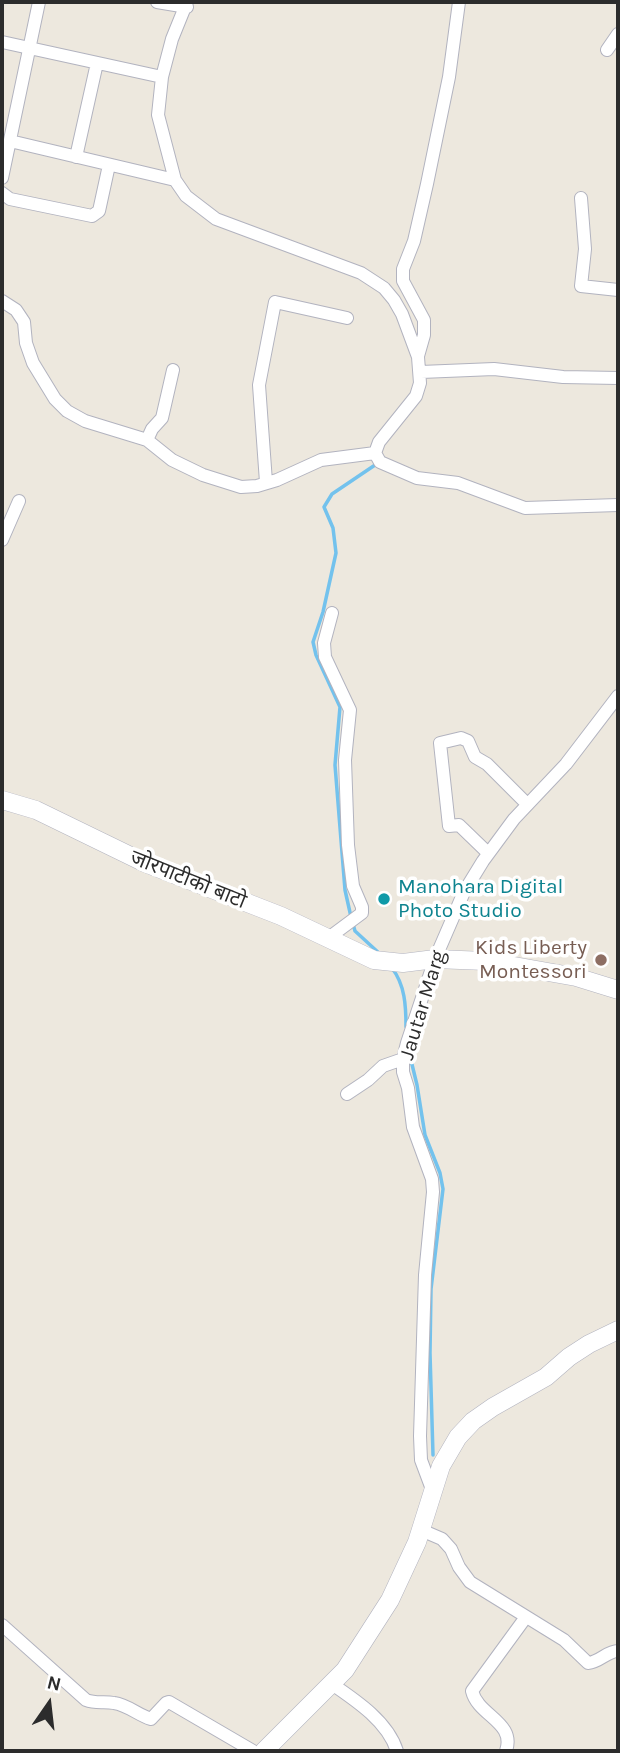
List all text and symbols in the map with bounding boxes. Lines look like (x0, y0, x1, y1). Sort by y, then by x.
street label: जोरपाटीको बाटो (126, 845, 250, 915)
place label: Manohara Digital Photo Studio (398, 874, 563, 924)
marker: Manohara Digital Photo Studio (376, 891, 392, 907)
place label: Kids Liberty Montessori (475, 935, 587, 985)
street label: Jautar Marg (394, 947, 452, 1063)
marker: Kids Liberty Montessori (593, 952, 609, 968)
north arrow (14, 1669, 84, 1739)
text: N (45, 1671, 63, 1696)

